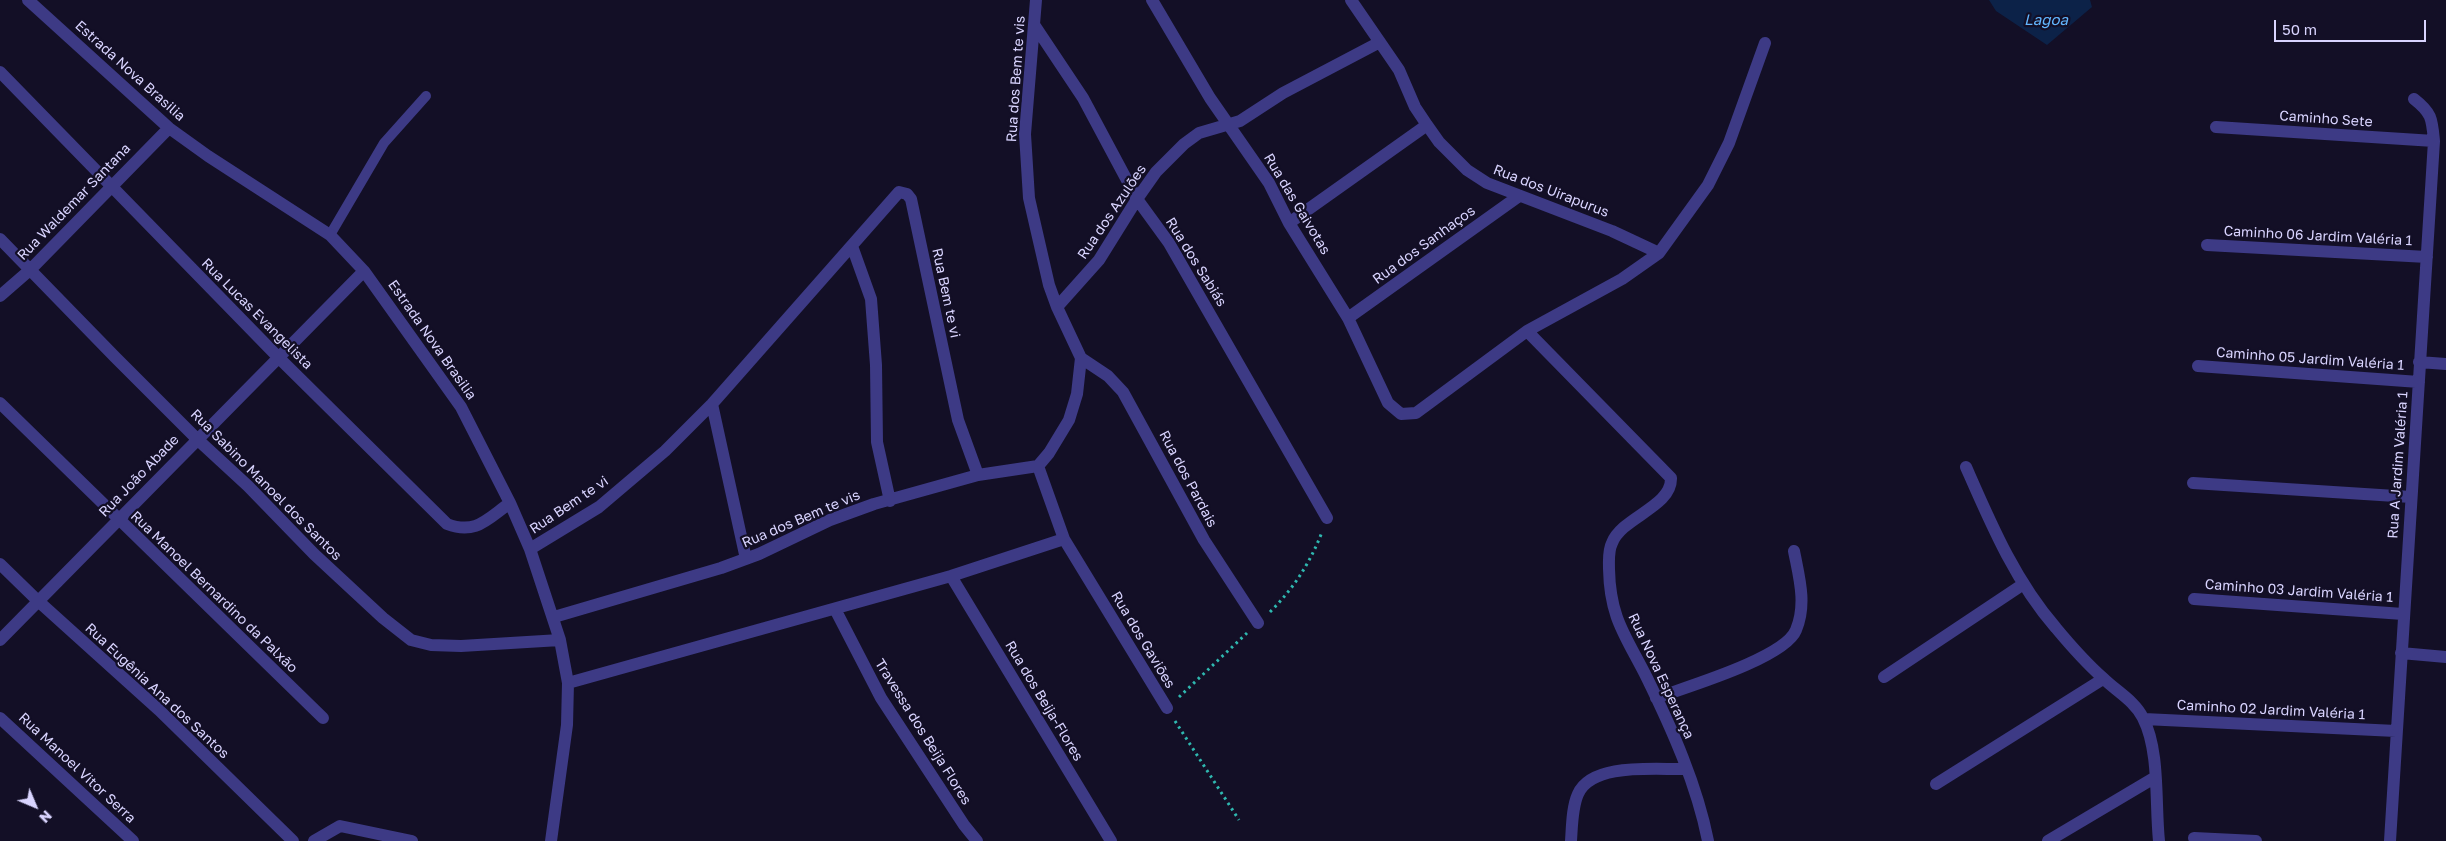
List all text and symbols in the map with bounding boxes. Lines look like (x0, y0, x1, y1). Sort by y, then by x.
scale bar (2276, 10, 2428, 42)
water label: Lagoa (2024, 11, 2068, 29)
street label: Rua dos Bem te vis (1003, 15, 1029, 143)
street label: Estrada Nova Brasilia (71, 17, 189, 125)
text: 50 m (2282, 20, 2317, 38)
street label: Caminho Sete (2279, 107, 2373, 131)
street label: Rua Waldemar Santana (14, 140, 134, 264)
street label: Rua das Gaivotas (1260, 150, 1334, 258)
street label: Rua dos Uirapurus (1491, 161, 1611, 221)
street label: Rua dos Azulões (1074, 162, 1150, 262)
street label: Rua dos Sanhaços (1370, 202, 1478, 288)
street label: Rua dos Sabiás (1162, 214, 1230, 310)
street label: Caminho 06 Jardim Valéria 1 (2223, 223, 2413, 249)
street label: Rua Bem te vi (928, 247, 964, 339)
street label: Rua Lucas Evangelista (198, 255, 316, 373)
street label: Estrada Nova Brasilia (384, 277, 480, 403)
street label: Caminho 05 Jardim Valéria 1 (2215, 344, 2405, 374)
street label: Rua A Jardim Valéria 1 (2384, 391, 2412, 539)
street label: Rua Sabino Manoel dos Santos (187, 406, 345, 564)
street label: Rua dos Pardais (1155, 428, 1221, 530)
street label: Rua João Abade (96, 431, 182, 521)
street label: Rua Bem te vi (526, 473, 612, 537)
street label: Rua dos Bem te vis (739, 487, 863, 551)
street label: Rua Manoel Bernardino da Palxão (127, 508, 301, 676)
street label: Caminho 03 Jardim Valéria 1 (2204, 576, 2394, 606)
street label: Rua dos Gaviões (1107, 588, 1179, 692)
street label: Rua Nova Esperança (1624, 610, 1698, 742)
street label: Rua Eugênia Ana dos Santos (82, 620, 232, 762)
street label: Rua dos Beija-Flores (1001, 638, 1087, 764)
street label: Travessa dos Beija Flores (871, 656, 975, 808)
street label: Caminho 02 Jardim Valéria 1 (2176, 697, 2366, 723)
street label: Rua Manoel Vitor Serra (15, 709, 139, 827)
north arrow (10, 781, 60, 831)
text: N (36, 807, 56, 827)

